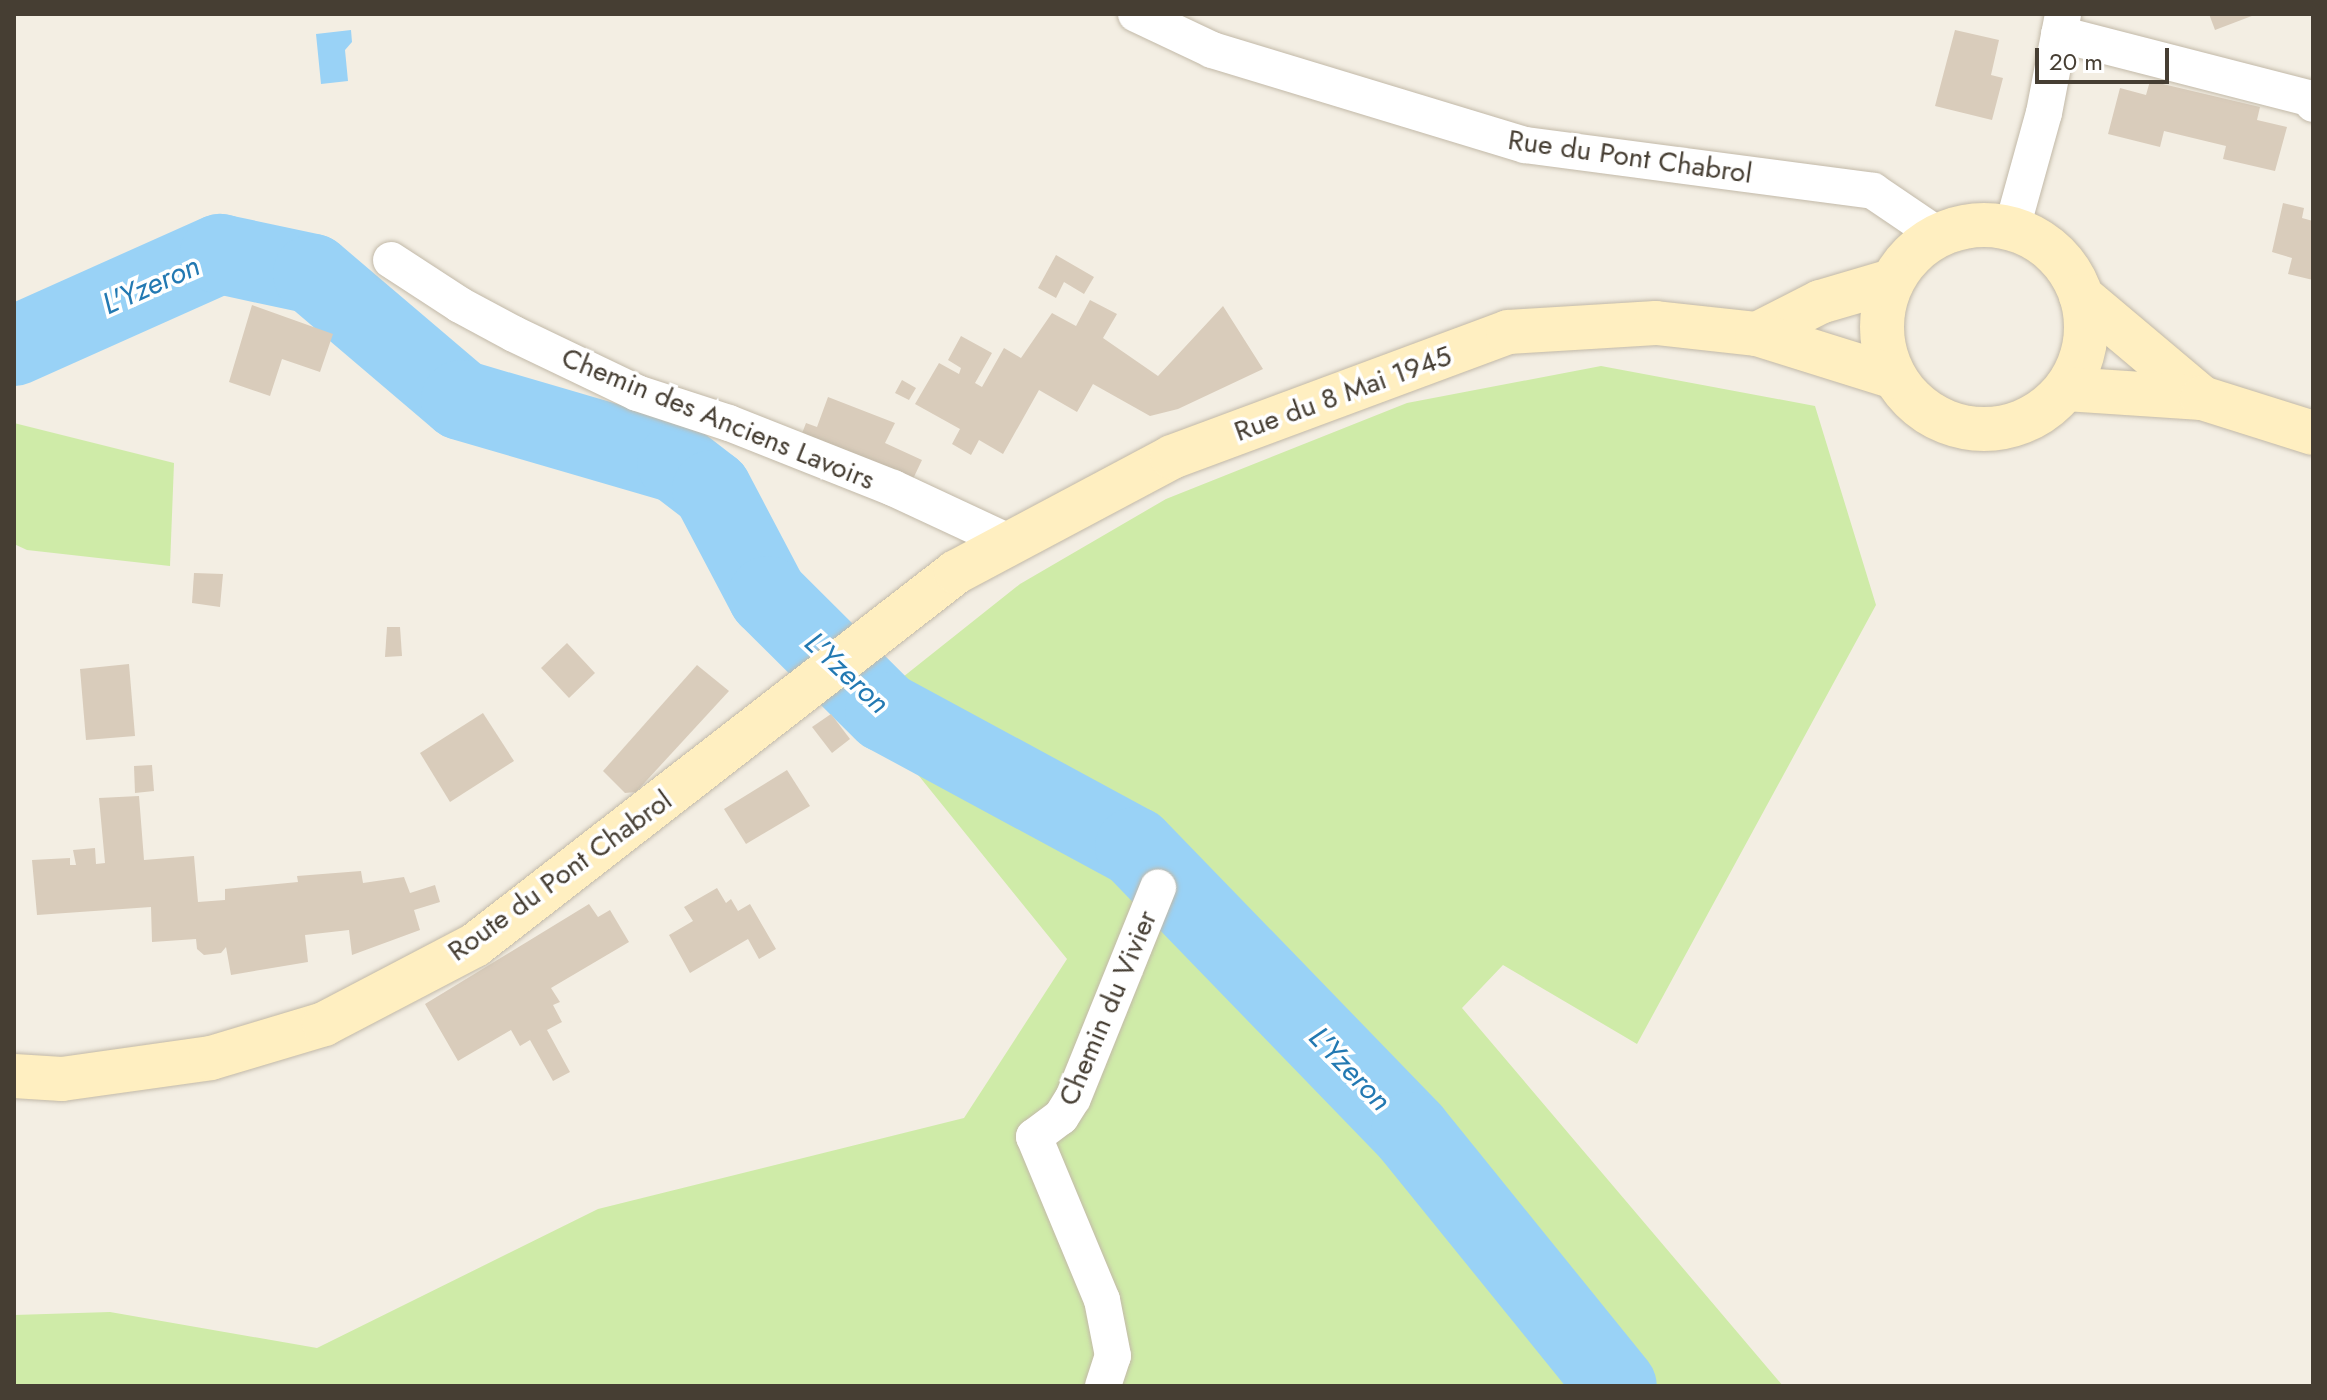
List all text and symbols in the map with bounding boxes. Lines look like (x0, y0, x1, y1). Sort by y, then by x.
scale bar (2039, 32, 2173, 82)
text: 20 m (2049, 44, 2103, 79)
street label: Rue du Pont Chabrol (1506, 123, 1754, 191)
water label: L'Yzeron (97, 248, 205, 322)
street label: Rue du 8 Mai 1945 (1230, 339, 1456, 449)
street label: Chemin des Anciens Lavoirs (557, 341, 879, 497)
water label: L'Yzeron (797, 625, 897, 721)
street label: Route du Pont Chabrol (442, 784, 678, 968)
street label: Chemin du Vivier (1052, 905, 1164, 1111)
water label: L'Yzeron (1301, 1020, 1399, 1118)

